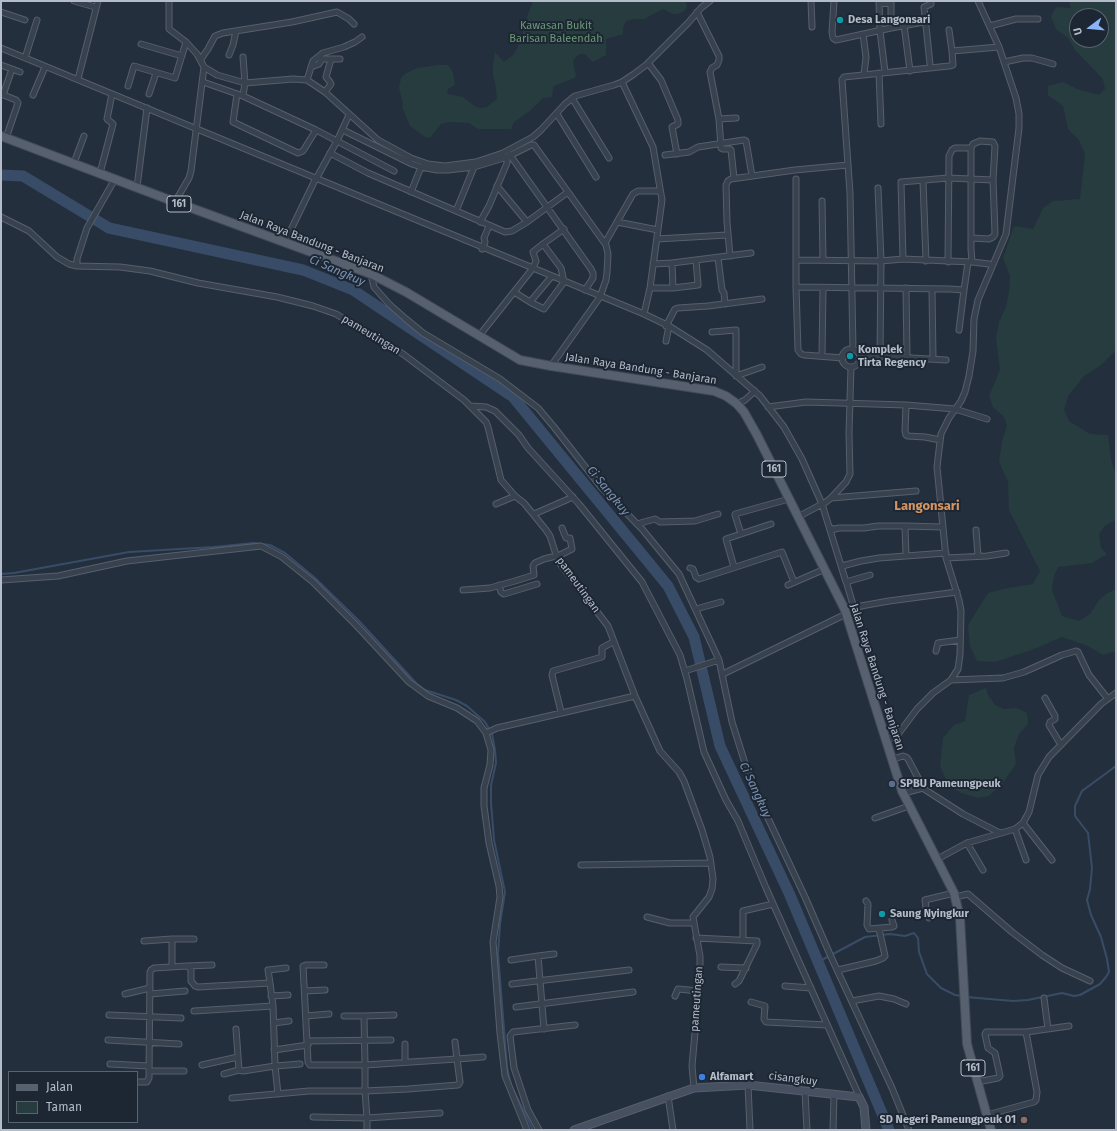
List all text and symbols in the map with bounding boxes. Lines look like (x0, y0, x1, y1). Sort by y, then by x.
north arrow (1069, 8, 1109, 48)
place label: Desa Langonsari (848, 13, 930, 27)
marker: Desa Langonsari (835, 15, 845, 25)
park label: Kawasan Bukit Barisan Baleendah (509, 19, 603, 45)
text: U (1071, 26, 1085, 36)
road number: 161 (167, 196, 191, 212)
street label: Jalan Raya Bandung - Banjaran (238, 208, 386, 276)
water label: Ci Sangkuy (307, 252, 367, 290)
street label: pameutingan (339, 312, 403, 358)
place label: Komplek Tirta Regency (858, 343, 926, 369)
street label: Jalan Raya Bandung - Banjaran (564, 350, 718, 388)
marker: Komplek Tirta Regency (845, 351, 855, 361)
road number: 161 (762, 461, 786, 477)
water label: Ci Sangkuy (584, 463, 632, 519)
district label: Langonsari (894, 498, 960, 514)
street label: pameutingan (553, 555, 603, 615)
street label: Jalan Raya Bandung - Banjaran (847, 602, 907, 752)
water label: Ci Sangkuy (736, 760, 774, 820)
place label: SPBU Pameungpeuk (900, 777, 1001, 791)
marker: SPBU Pameungpeuk (887, 779, 897, 789)
place label: Saung Nyingkur (890, 907, 969, 921)
marker: Saung Nyingkur (877, 909, 887, 919)
street label: pameutingan (688, 966, 706, 1032)
road number: 161 (961, 1060, 985, 1076)
street label: cisangkuy (768, 1069, 818, 1089)
place label: Alfamart (710, 1070, 753, 1084)
legend (8, 1071, 138, 1123)
marker: Alfamart (697, 1072, 707, 1082)
text: Jalan (46, 1080, 73, 1094)
text: Taman (46, 1100, 82, 1114)
place label: SD Negeri Pameungpeuk 01 (880, 1113, 1016, 1127)
marker: SD Negeri Pameungpeuk 01 (1019, 1115, 1029, 1125)

